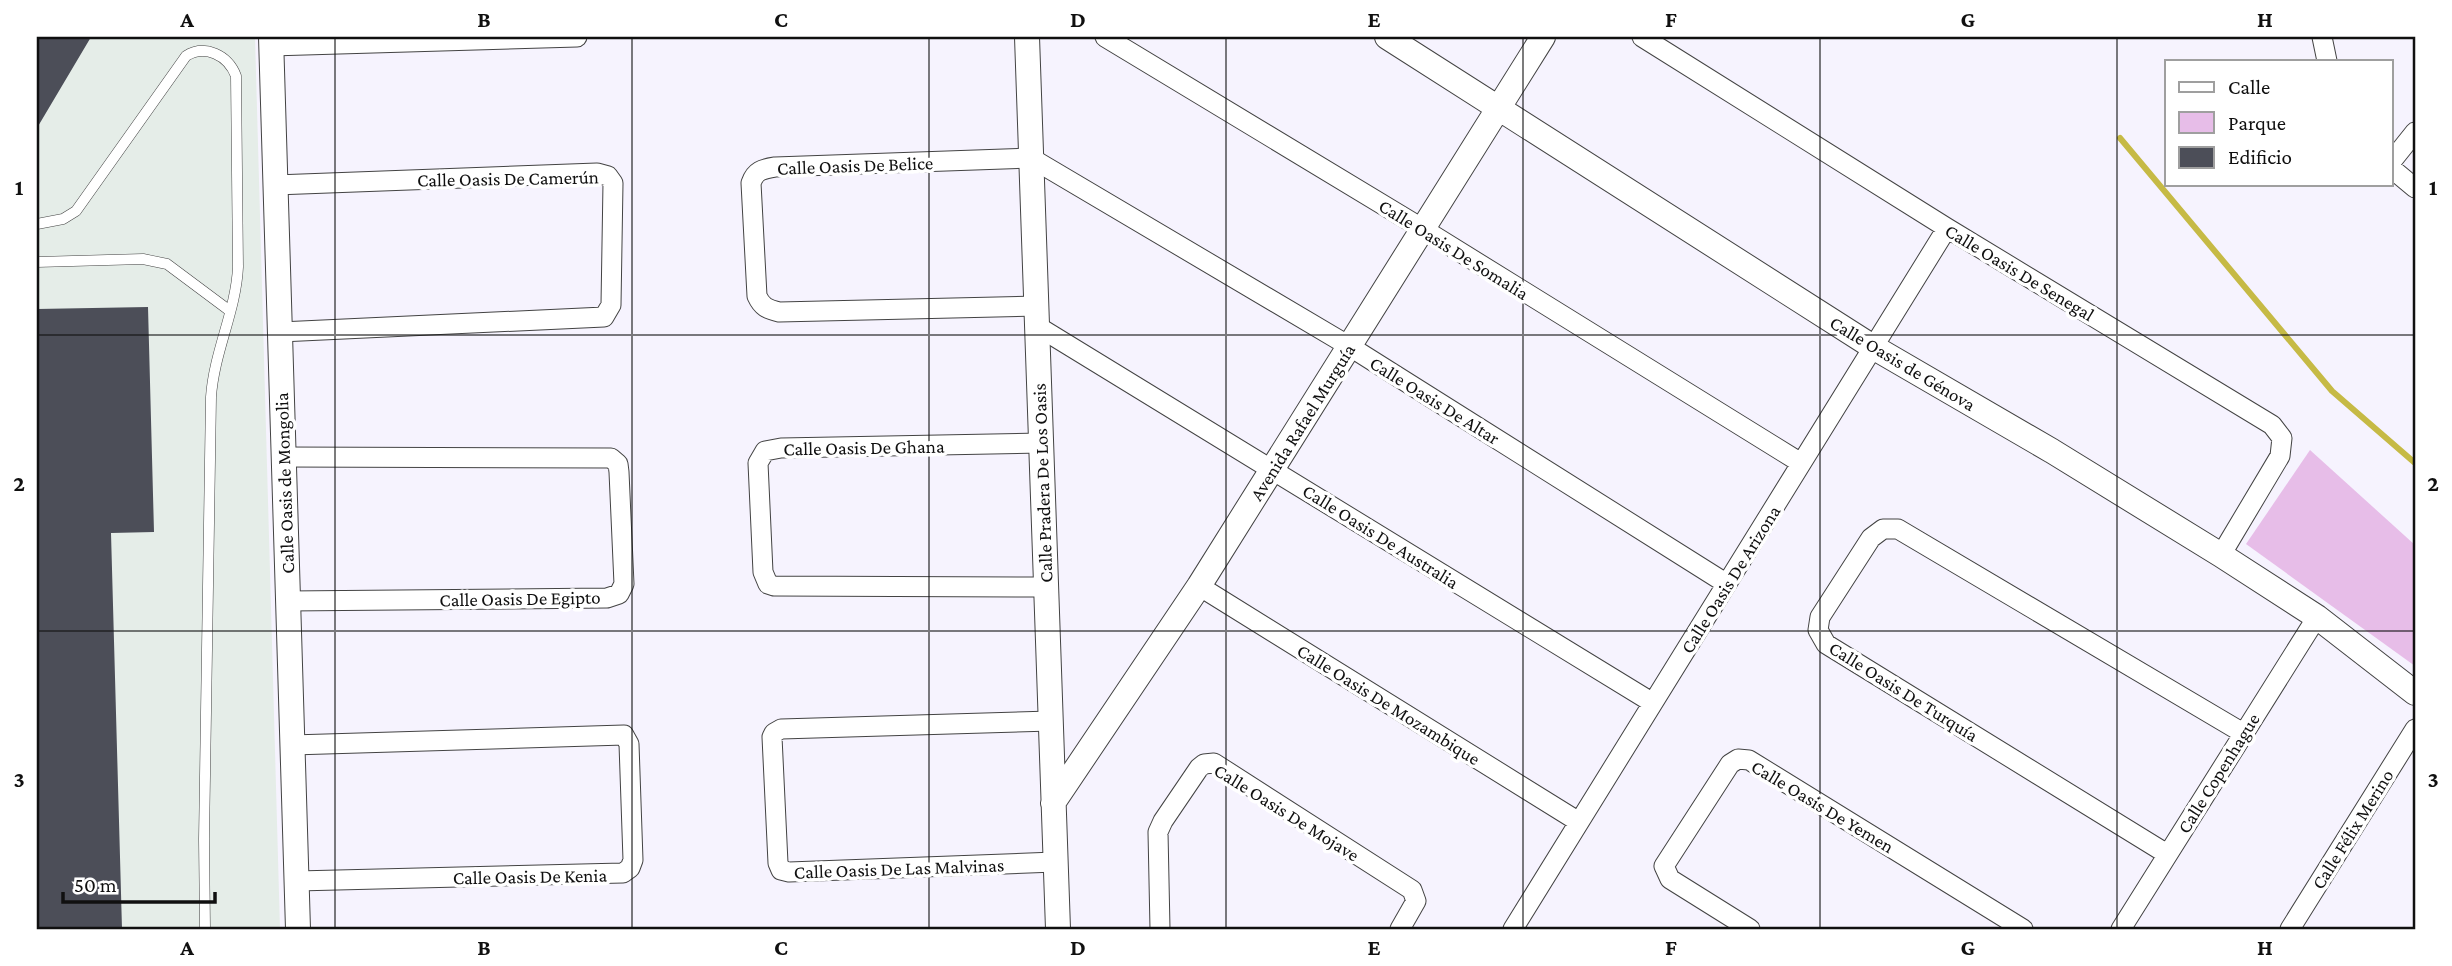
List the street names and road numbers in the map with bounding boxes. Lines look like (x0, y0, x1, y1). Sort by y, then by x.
street label: Calle Oasis De Belice (777, 152, 933, 179)
street label: Calle Oasis De Camerún (417, 166, 599, 191)
street label: Calle Oasis De Somalia (1375, 195, 1533, 304)
street label: Calle Oasis De Senegal (1941, 220, 2098, 325)
street label: Calle Oasis de Génova (1826, 312, 1980, 415)
street label: Avenida Rafael Murguía (1246, 340, 1359, 504)
street label: Calle Oasis De Altar (1366, 352, 1504, 449)
street label: Calle Pradera De Los Oasis (1029, 383, 1056, 583)
street label: Calle Oasis de Mongolia (271, 392, 298, 574)
street label: Calle Oasis De Ghana (783, 436, 945, 459)
street label: Calle Oasis De Australia (1299, 480, 1463, 593)
street label: Calle Oasis De Arizona (1676, 501, 1785, 657)
street label: Calle Oasis De Egipto (439, 587, 601, 610)
street label: Calle Oasis De Turquía (1825, 637, 1982, 746)
street label: Calle Oasis De Mozambique (1293, 639, 1484, 769)
street label: Calle Copenhague (2173, 709, 2264, 837)
street label: Calle Oasis De Yemen (1748, 756, 1898, 857)
street label: Calle Oasis De Mojave (1210, 759, 1363, 866)
street label: Calle Félix Merino (2307, 766, 2398, 893)
street label: Calle Oasis De Las Malvinas (793, 854, 1005, 883)
street label: Calle Oasis De Kenia (453, 865, 608, 888)

